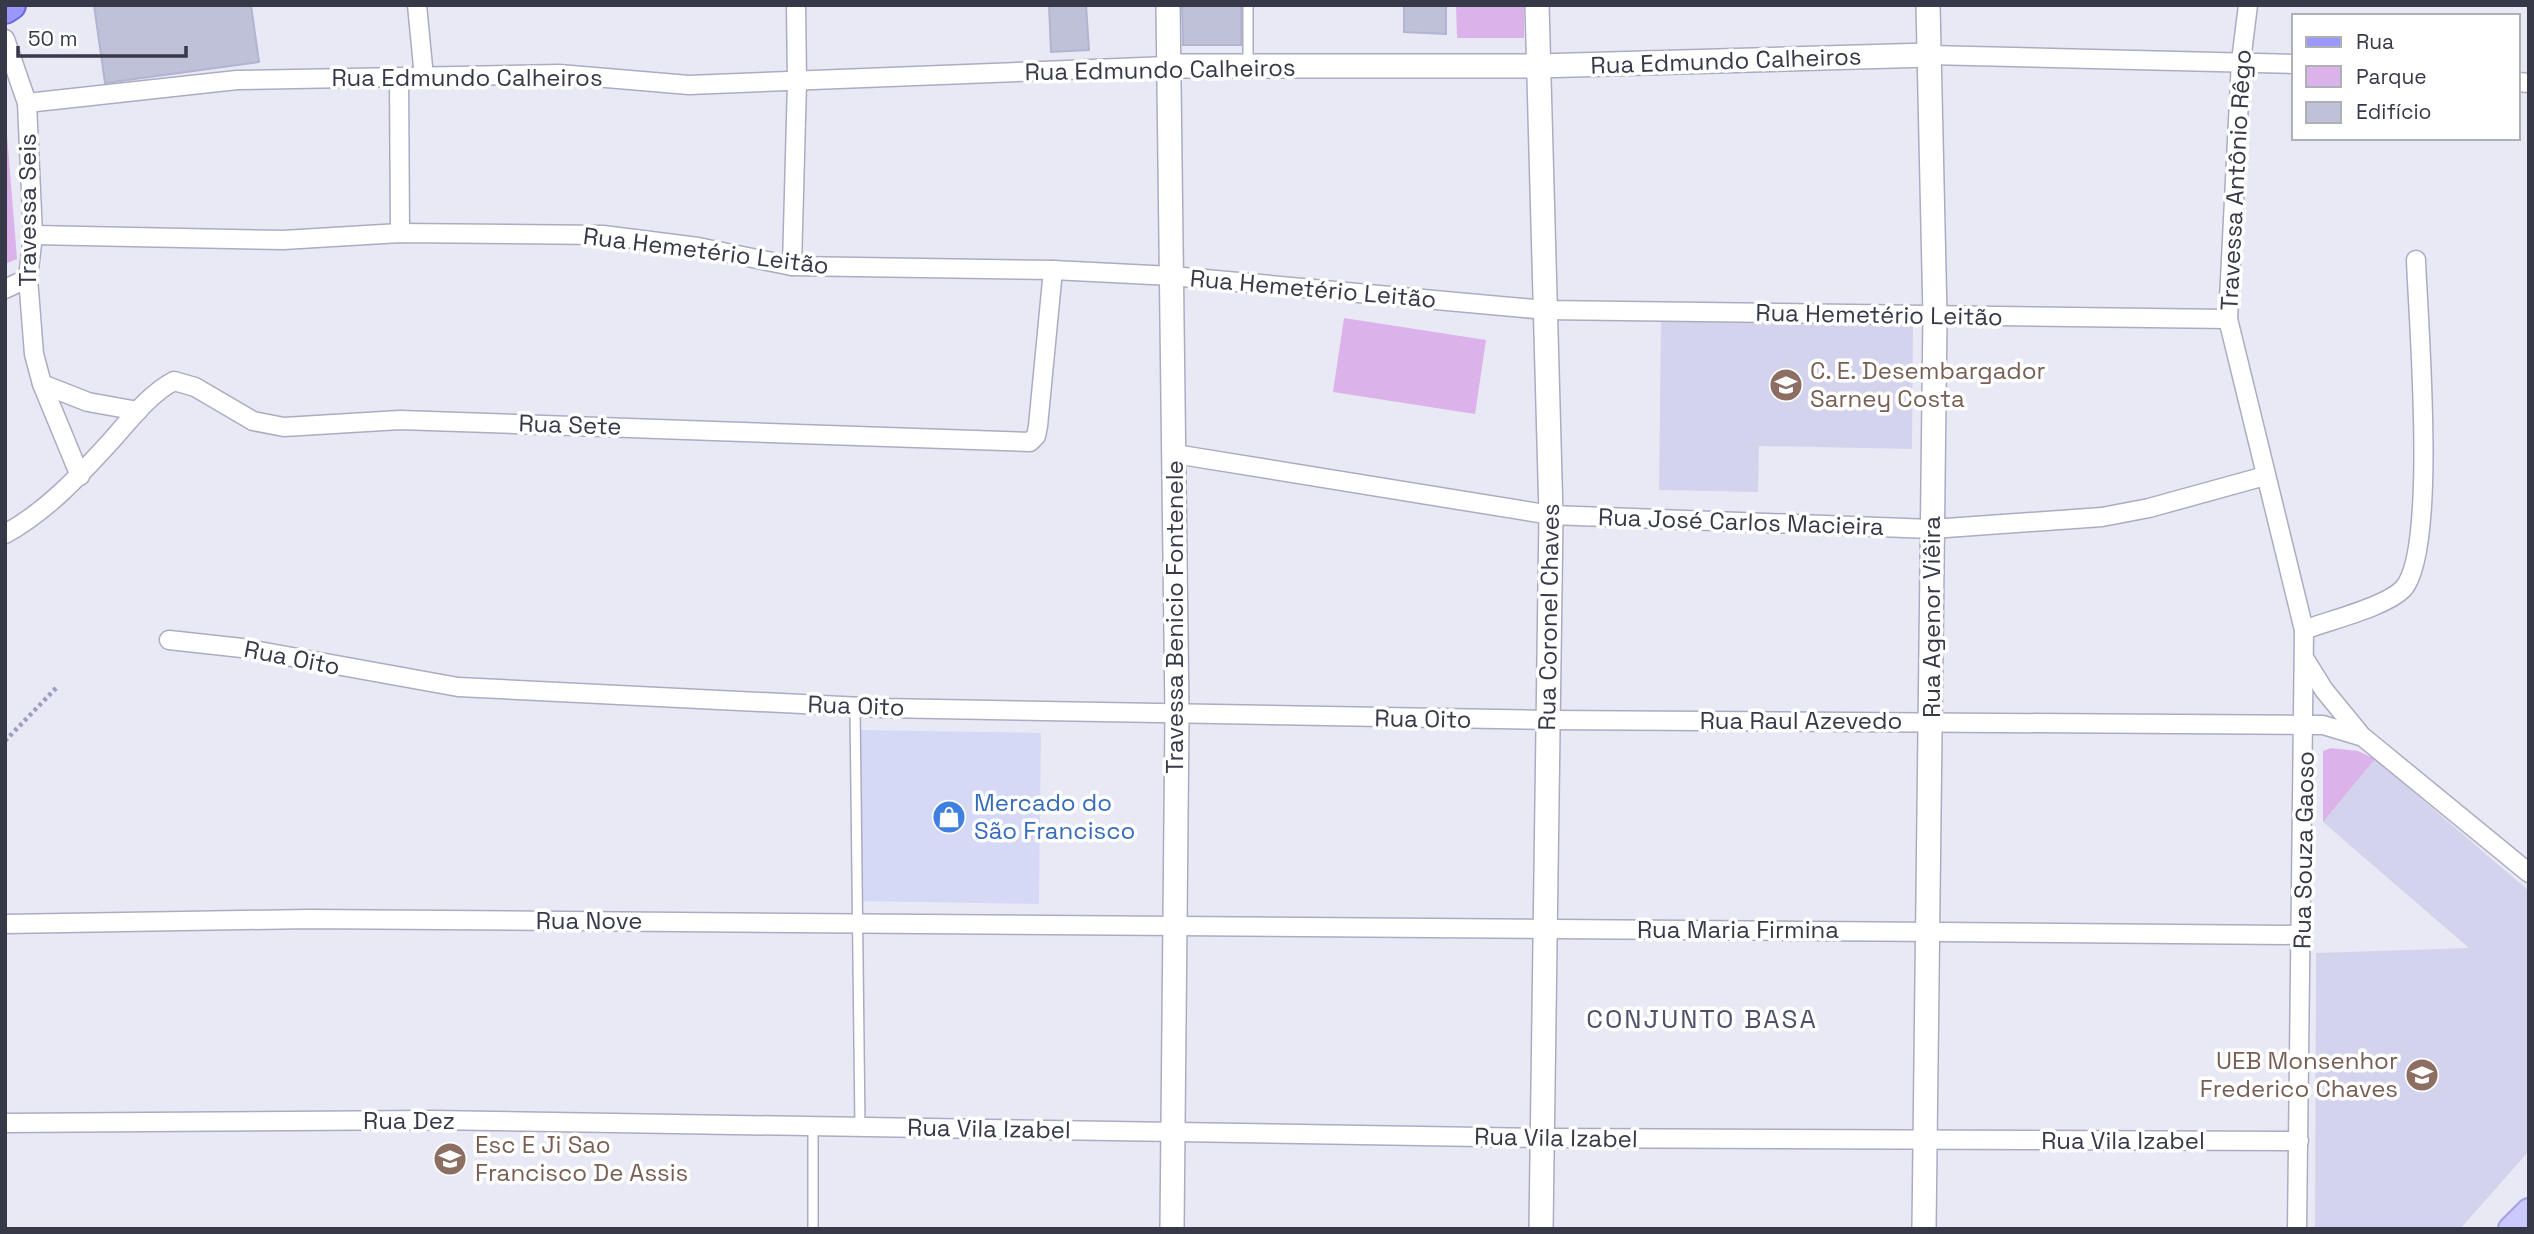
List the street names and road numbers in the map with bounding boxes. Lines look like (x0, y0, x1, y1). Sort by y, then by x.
street label: Rua Edmundo Calheiros (1590, 40, 1862, 81)
street label: Travessa Antônio Rêgo (2213, 48, 2258, 311)
street label: Rua Edmundo Calheiros (1024, 52, 1296, 87)
street label: Rua Edmundo Calheiros (331, 62, 603, 93)
street label: Travessa Seis (12, 133, 43, 287)
street label: Rua Hemetério Leitão (581, 220, 831, 281)
street label: Rua Hemetério Leitão (1189, 262, 1438, 315)
street label: Rua Hemetério Leitão (1755, 297, 2003, 332)
street label: Rua Sete (518, 407, 622, 442)
street label: Travessa Benicio Fontenele (1159, 460, 1190, 774)
street label: Rua José Carlos Macieira (1598, 501, 1885, 542)
street label: Rua Coronel Chaves (1531, 503, 1566, 731)
street label: Rua Agenor Viêira (1916, 516, 1947, 718)
street label: Rua Oito (241, 633, 343, 682)
street label: Rua Oito (807, 688, 905, 723)
street label: Rua Oito (1374, 702, 1472, 735)
street label: Rua Raul Azevedo (1700, 705, 1902, 736)
street label: Rua Souza Gaoso (2286, 751, 2321, 949)
street label: Rua Nove (536, 905, 642, 936)
street label: Rua Maria Firmina (1637, 914, 1839, 945)
street label: Rua Dez (363, 1105, 455, 1136)
street label: Rua Vila Izabel (907, 1112, 1071, 1145)
street label: Rua Vila Izabel (1474, 1121, 1638, 1154)
street label: Rua Vila Izabel (2041, 1125, 2205, 1156)

